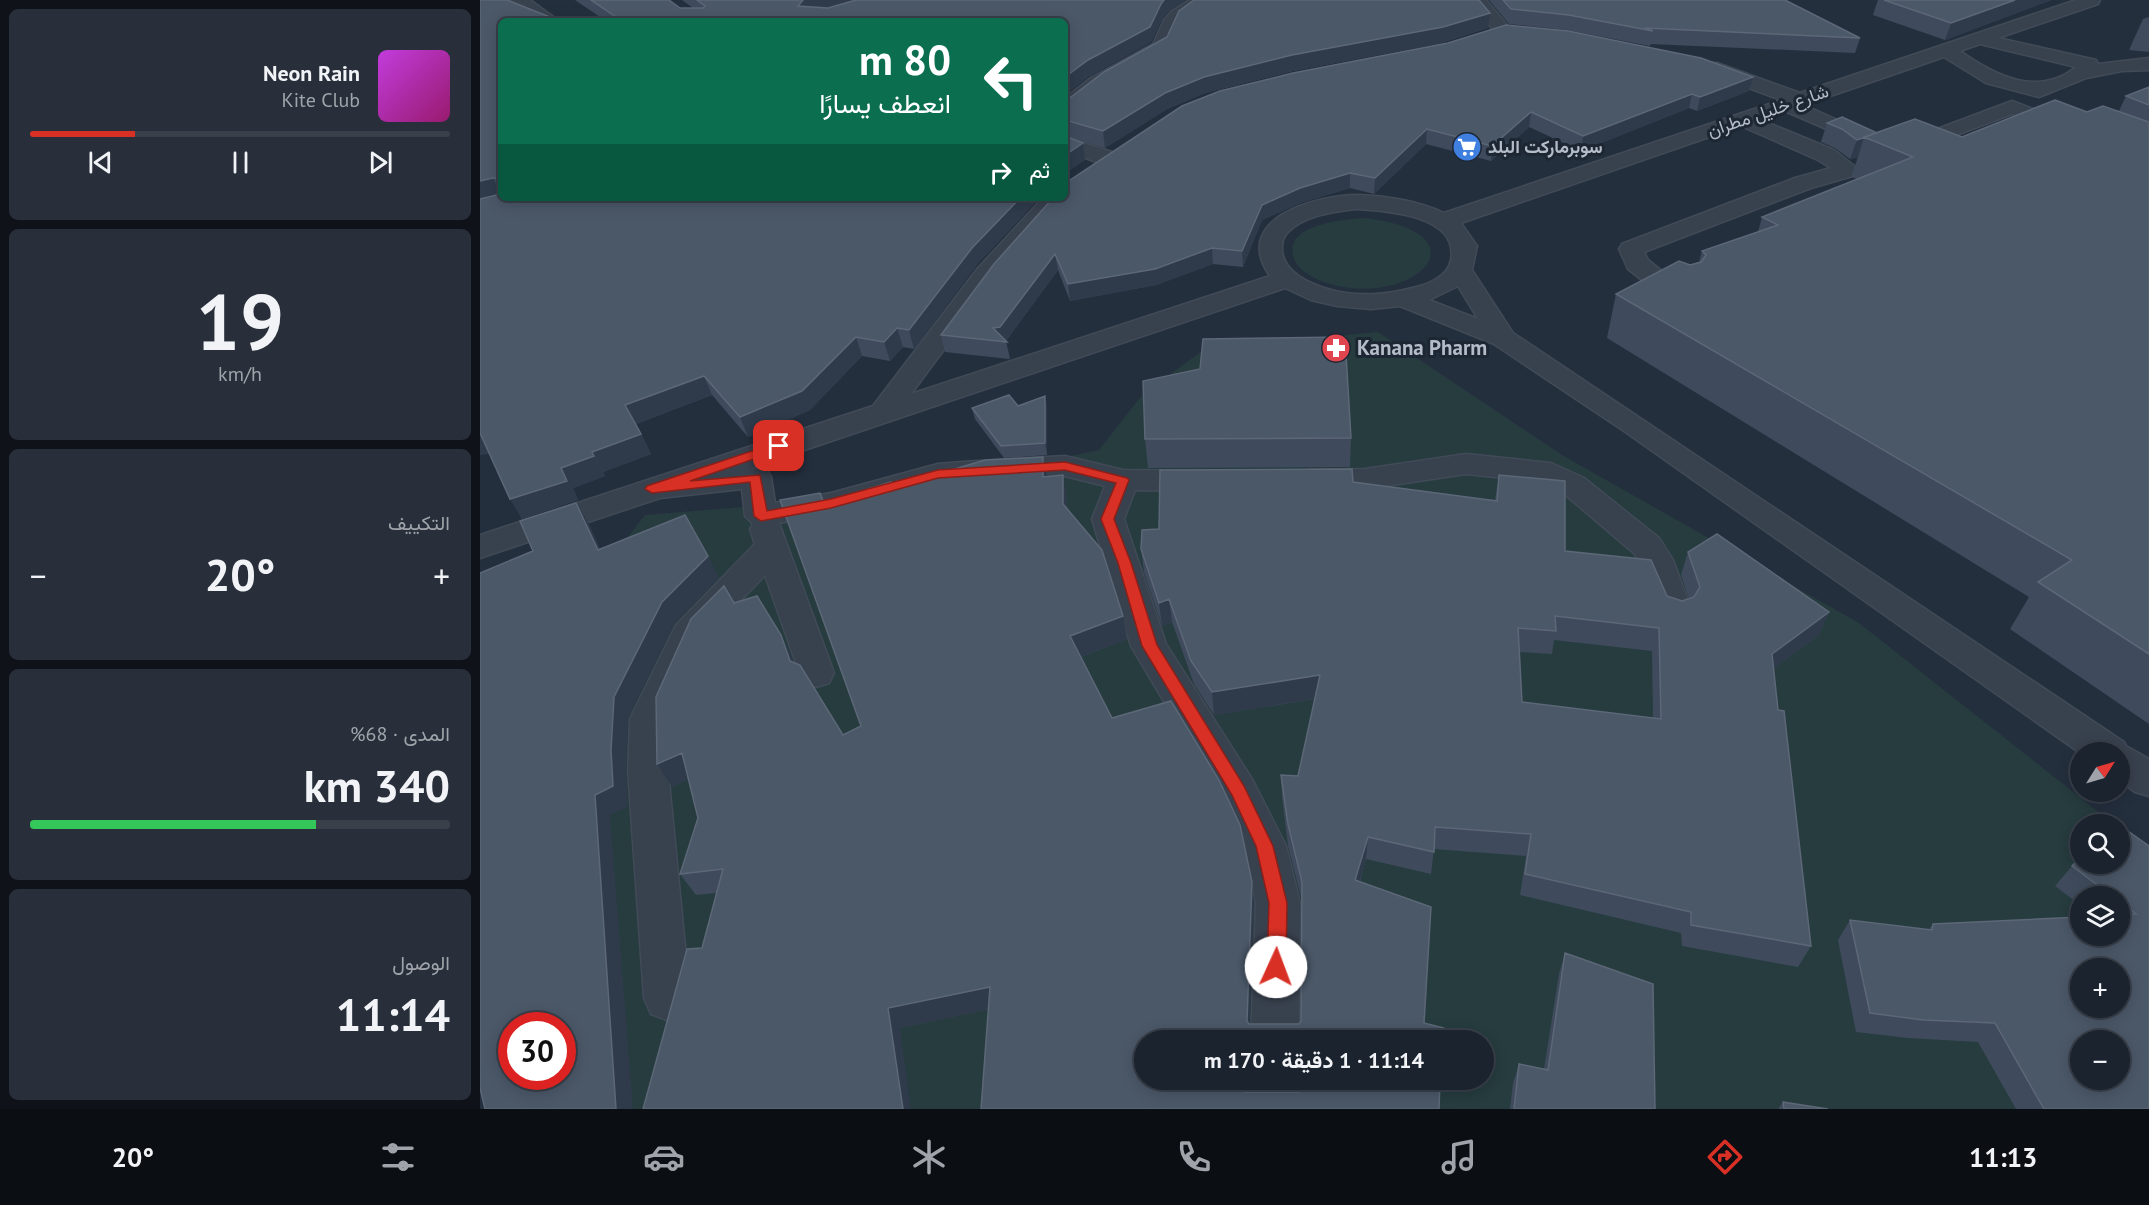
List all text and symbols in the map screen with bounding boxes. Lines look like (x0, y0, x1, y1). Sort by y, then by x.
text: 80 m (859, 32, 951, 87)
icon: left (972, 42, 1050, 120)
text: Neon Rain (263, 59, 360, 87)
street label: شارع خليل مطران (1704, 79, 1832, 143)
text: انعطف يسارًا (819, 86, 951, 120)
text: Kite Club (282, 87, 360, 113)
supermarket icon: سوبرماركت البلد (1451, 131, 1483, 163)
place label: سوبرماركت البلد (1488, 135, 1603, 158)
icon: previous (84, 146, 117, 179)
icon: pause (224, 146, 257, 179)
icon: next (364, 146, 397, 179)
icon: right (984, 156, 1017, 189)
text: ثم (1029, 156, 1050, 184)
text: 19 (196, 271, 284, 372)
pharmacy icon: Kanana Pharm (1320, 332, 1352, 364)
place label: Kanana Pharm (1357, 334, 1487, 361)
text: km/h (218, 361, 262, 387)
pin (753, 420, 804, 471)
icon: arrive (762, 429, 795, 462)
text: التكييف (388, 510, 450, 536)
text: 20° (205, 545, 275, 603)
text: − (30, 554, 47, 597)
text: + (433, 554, 450, 597)
text: المدى · 68% (350, 721, 450, 747)
north arrow (2070, 742, 2130, 802)
map controls (2070, 742, 2130, 1090)
text: 340 km (304, 756, 450, 814)
button: search (2070, 814, 2130, 874)
button: layers (2070, 886, 2130, 946)
position arrow (1244, 935, 1308, 999)
text: الوصول (392, 950, 450, 976)
button: + (2070, 958, 2130, 1018)
text: 11:14 (336, 985, 450, 1043)
speed limit sign: 30 (498, 1012, 576, 1090)
button: − (2070, 1030, 2130, 1090)
text: 11:14 · 1 دقيقة · 170 m (1204, 1046, 1424, 1074)
icon: filters (377, 1136, 419, 1178)
icon: car (643, 1136, 685, 1178)
icon: climate (908, 1136, 950, 1178)
icon: phone (1173, 1136, 1215, 1178)
icon: music (1438, 1136, 1480, 1178)
icon: directions (1704, 1136, 1746, 1178)
text: 20° (112, 1140, 154, 1174)
text: 11:13 (1969, 1140, 2037, 1174)

